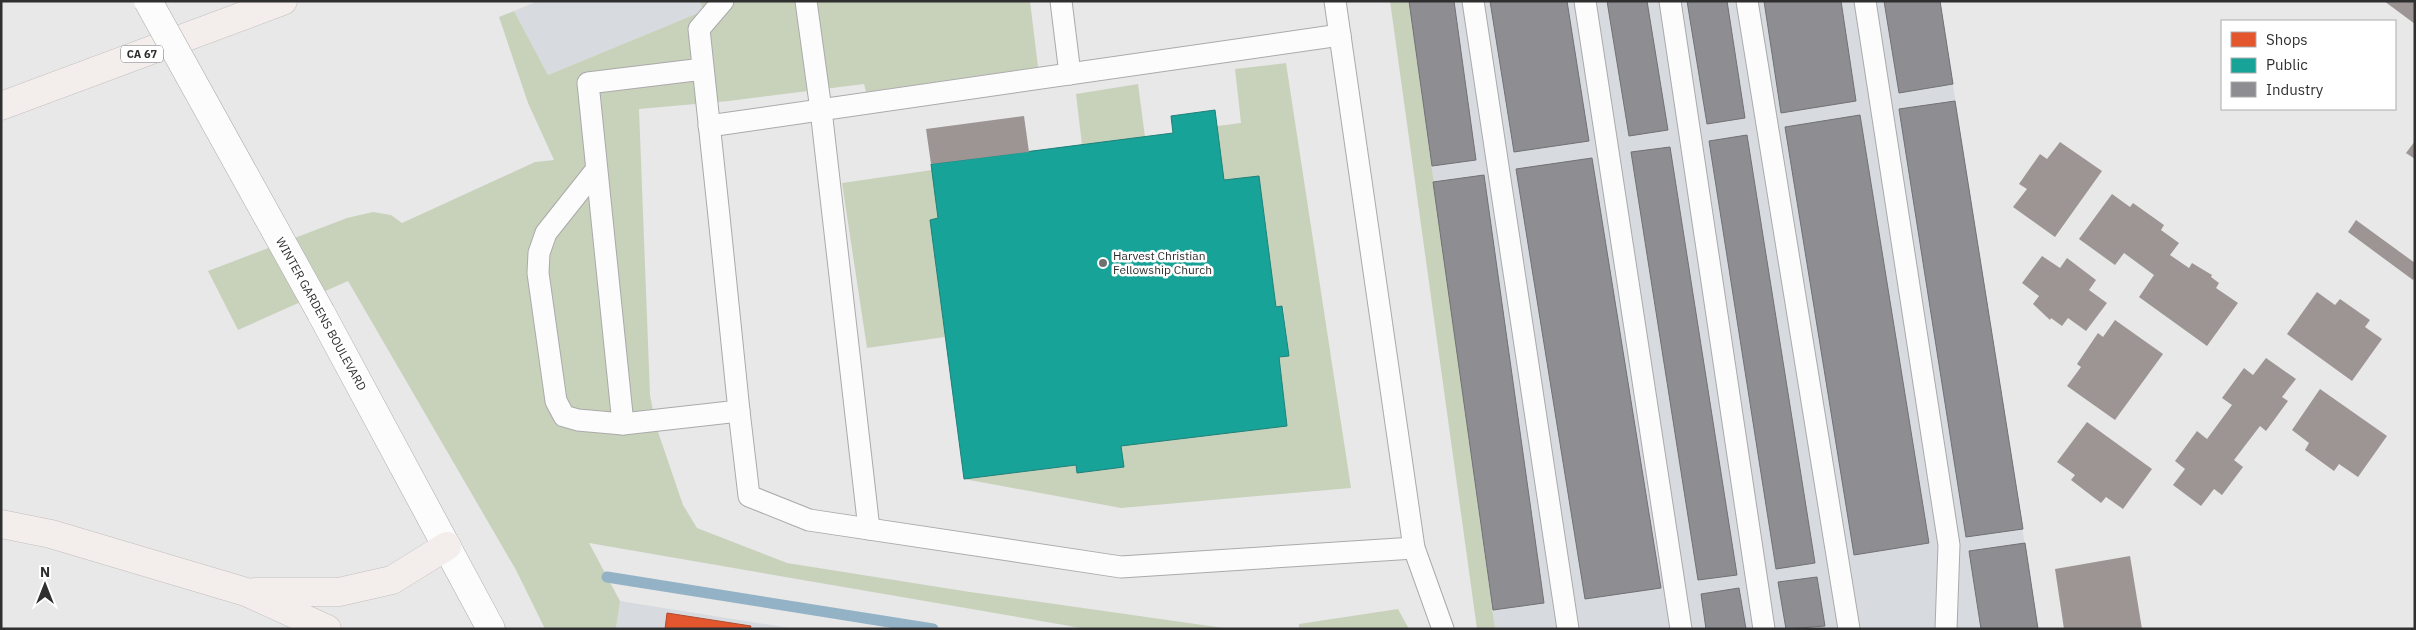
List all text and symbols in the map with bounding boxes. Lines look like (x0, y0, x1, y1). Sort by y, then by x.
legend (2221, 20, 2396, 110)
text: Shops (2266, 30, 2308, 49)
road number: CA 67 (121, 46, 163, 62)
text: Public (2266, 55, 2308, 74)
text: Industry (2266, 80, 2324, 99)
street label: WINTER GARDENS BOULEVARD (273, 234, 370, 393)
place label: Harvest Christian Fellowship Church (1113, 248, 1212, 277)
marker: Harvest Christian Fellowship Church (1097, 257, 1109, 269)
north arrow (20, 560, 70, 610)
text: N (40, 563, 50, 581)

